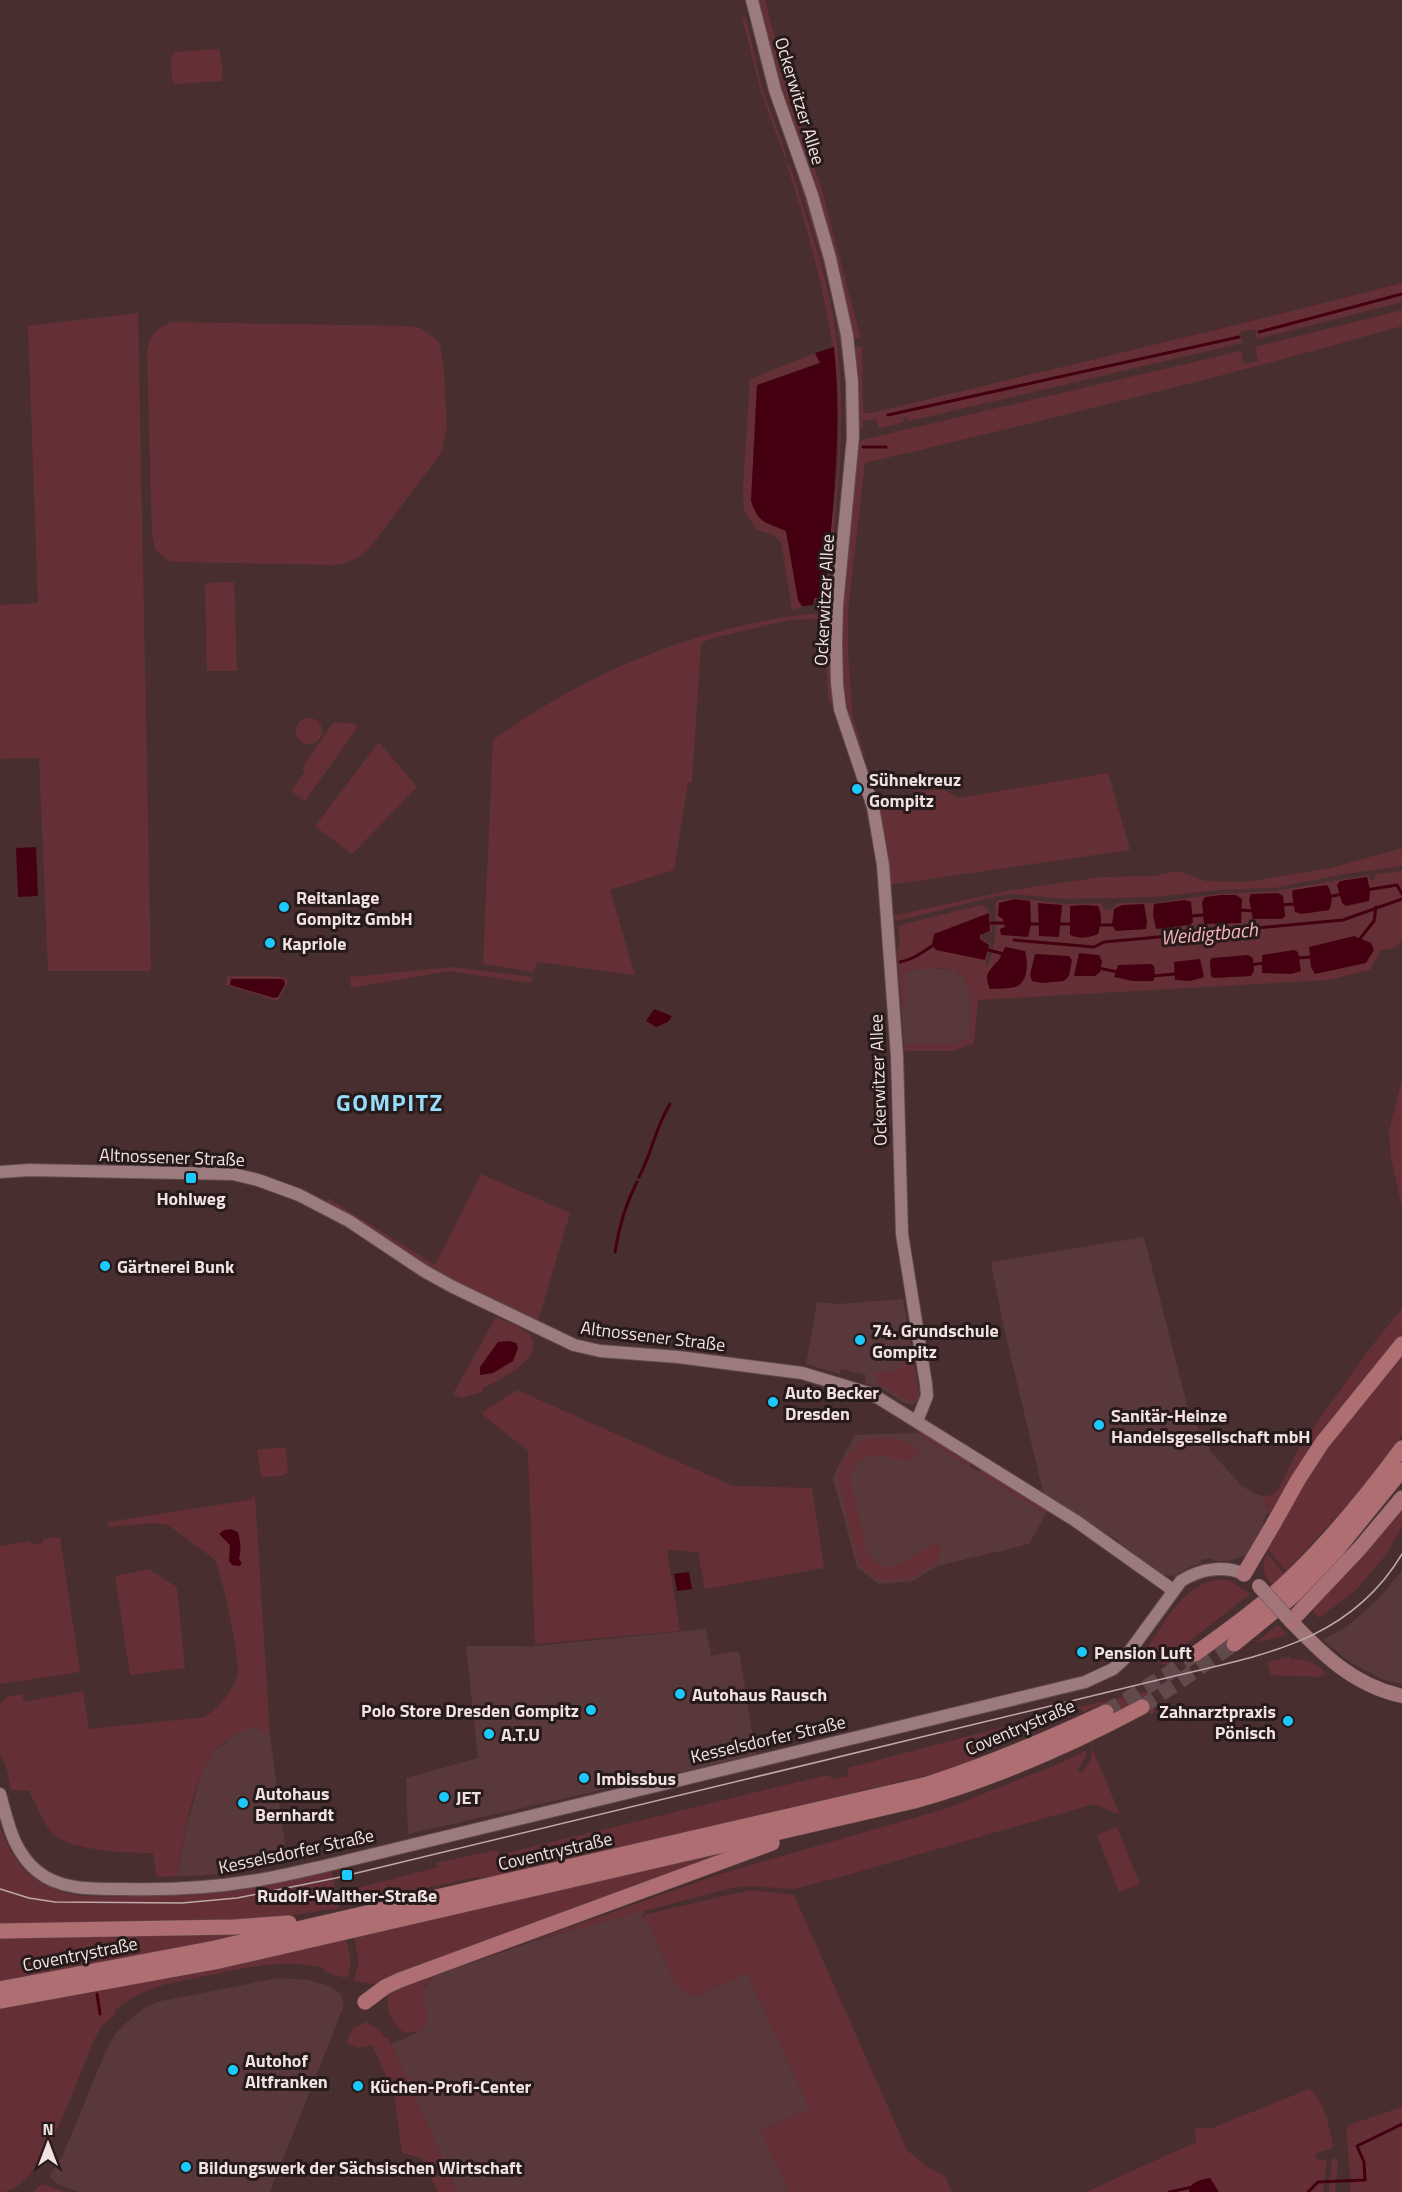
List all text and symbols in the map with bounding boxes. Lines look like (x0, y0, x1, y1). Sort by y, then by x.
street label: Ockerwitzer Allee (768, 34, 832, 168)
street label: Ockerwitzer Allee (807, 533, 841, 667)
place label: Sühnekreuz Gompitz (869, 766, 961, 814)
marker: Sühnekreuz Gompitz (850, 782, 864, 796)
place label: Reitanlage Gompitz GmbH (296, 884, 413, 932)
marker: Reitanlage Gompitz GmbH (277, 900, 291, 914)
water label: Weidigtbach (1159, 913, 1260, 953)
place label: Kapriole (282, 930, 347, 957)
marker: Kapriole (263, 936, 277, 950)
street label: Ockerwitzer Allee (862, 1014, 894, 1146)
district label: GOMPITZ (336, 1084, 444, 1120)
street label: Altnossener Straße (99, 1141, 245, 1173)
marker: Hohlweg (184, 1171, 198, 1185)
place label: Hohlweg (156, 1185, 226, 1212)
place label: Gärtnerei Bunk (117, 1253, 235, 1280)
marker: Gärtnerei Bunk (98, 1259, 112, 1273)
street label: Altnossener Straße (579, 1314, 727, 1358)
place label: 74. Grundschule Gompitz (872, 1317, 999, 1365)
marker: 74. Grundschule Gompitz (853, 1333, 867, 1347)
place label: Auto Becker Dresden (785, 1379, 879, 1427)
marker: Auto Becker Dresden (766, 1395, 780, 1409)
place label: Sanitär-Heinze Handelsgesellschaft mbH (1111, 1402, 1311, 1450)
marker: Sanitär-Heinze Handelsgesellschaft mbH (1092, 1418, 1106, 1432)
place label: Pension Luft (1094, 1639, 1192, 1666)
marker: Pension Luft (1075, 1645, 1089, 1659)
place label: Autohaus Rausch (692, 1681, 827, 1708)
marker: Autohaus Rausch (673, 1687, 687, 1701)
street label: Coventrystraße (961, 1692, 1079, 1762)
place label: Polo Store Dresden Gompitz (361, 1697, 579, 1724)
place label: Zahnarztpraxis Pönisch (1159, 1698, 1276, 1746)
marker: Polo Store Dresden Gompitz (584, 1703, 598, 1717)
street label: Kesselsdorfer Straße (688, 1708, 848, 1770)
marker: Zahnarztpraxis Pönisch (1281, 1714, 1295, 1728)
place label: A.T.U (501, 1721, 540, 1748)
marker: A.T.U (482, 1727, 496, 1741)
place label: Imbissbus (596, 1765, 676, 1792)
marker: Imbissbus (577, 1771, 591, 1785)
place label: Autohaus Bernhardt (255, 1780, 335, 1828)
place label: JET (456, 1784, 481, 1811)
marker: JET (437, 1790, 451, 1804)
marker: Autohaus Bernhardt (236, 1796, 250, 1810)
street label: Kesselsdorfer Straße (216, 1821, 376, 1881)
street label: Coventrystraße (495, 1825, 615, 1877)
marker: Rudolf-Walther-Straße (340, 1868, 354, 1882)
place label: Rudolf-Walther-Straße (257, 1882, 437, 1909)
street label: Coventrystraße (20, 1930, 140, 1978)
place label: Autohof Altfranken (245, 2047, 328, 2095)
marker: Autohof Altfranken (226, 2063, 240, 2077)
place label: Küchen-Profi-Center (370, 2073, 532, 2100)
marker: Küchen-Profi-Center (351, 2079, 365, 2093)
north arrow (18, 2114, 78, 2174)
text: N (42, 2117, 54, 2141)
place label: Bildungswerk der Sächsischen Wirtschaft (198, 2154, 523, 2181)
marker: Bildungswerk der Sächsischen Wirtschaft (179, 2160, 193, 2174)

